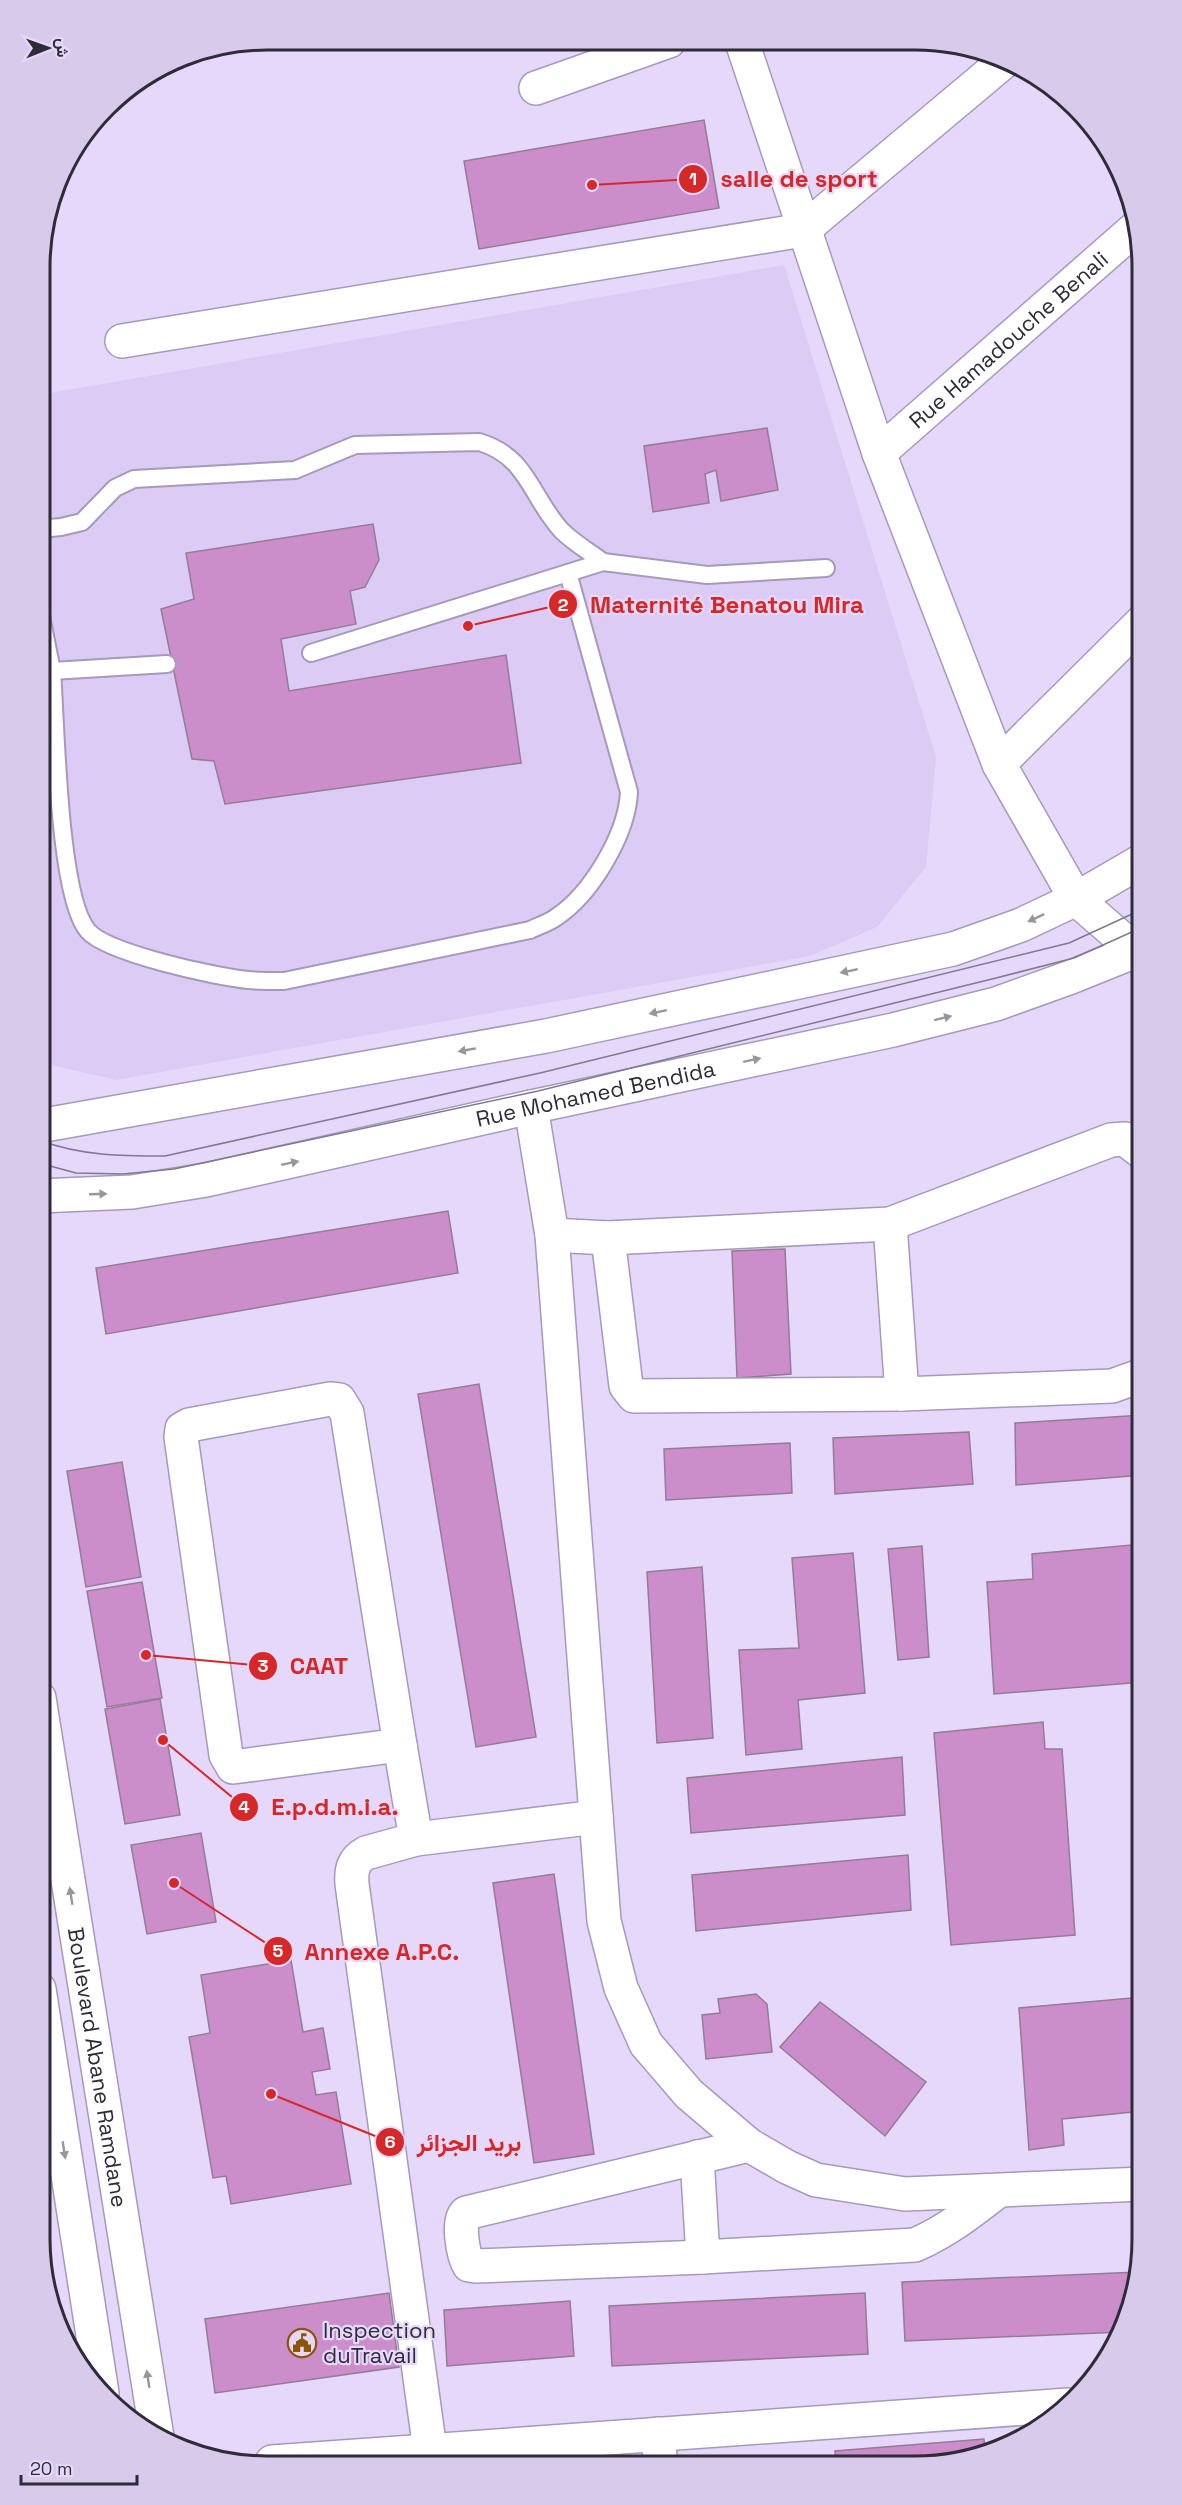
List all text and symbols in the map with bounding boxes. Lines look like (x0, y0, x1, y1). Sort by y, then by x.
north arrow (18, 18, 78, 78)
text: ش (52, 38, 73, 58)
callout: salle de sport (678, 158, 890, 200)
text: salle de sport (720, 163, 878, 194)
text: 1 (689, 167, 697, 190)
street label: Rue Hamadouche Benali (903, 245, 1114, 434)
callout: Maternité Benatou Mira (548, 583, 876, 625)
text: Maternité Benatou Mira (590, 589, 864, 620)
text: 2 (558, 593, 569, 616)
one-way arrow (1028, 913, 1045, 922)
one-way arrow (839, 967, 858, 976)
one-way arrow (649, 1008, 668, 1017)
one-way arrow (934, 1012, 952, 1022)
one-way arrow (458, 1046, 477, 1055)
street label: Rue Mohamed Bendida (473, 1054, 718, 1133)
one-way arrow (743, 1055, 762, 1064)
one-way arrow (281, 1157, 299, 1167)
one-way arrow (88, 1189, 107, 1198)
callout: CAAT (248, 1645, 361, 1687)
text: CAAT (290, 1650, 348, 1681)
text: 3 (258, 1654, 269, 1677)
callout: E.p.d.m.i.a. (229, 1786, 410, 1828)
text: E.p.d.m.i.a. (271, 1791, 399, 1822)
text: 4 (238, 1795, 250, 1818)
one-way arrow (66, 1887, 75, 1906)
street label: Boulevard Abane Ramdane (62, 1925, 134, 2209)
callout: Annexe A.P.C. (263, 1930, 472, 1972)
text: Annexe A.P.C. (305, 1936, 459, 1967)
text: 5 (273, 1939, 284, 1962)
callout: بريد الجزائر (375, 2121, 533, 2163)
text: بريد الجزائر (416, 2127, 521, 2158)
text: 6 (384, 2130, 396, 2153)
one-way arrow (60, 2141, 69, 2160)
place label: Inspection duTravail (323, 2316, 436, 2369)
public building icon: Inspection duTravail (286, 2327, 318, 2359)
one-way arrow (143, 2370, 152, 2389)
scale bar (21, 2448, 136, 2486)
text: 20 m (30, 2457, 73, 2480)

